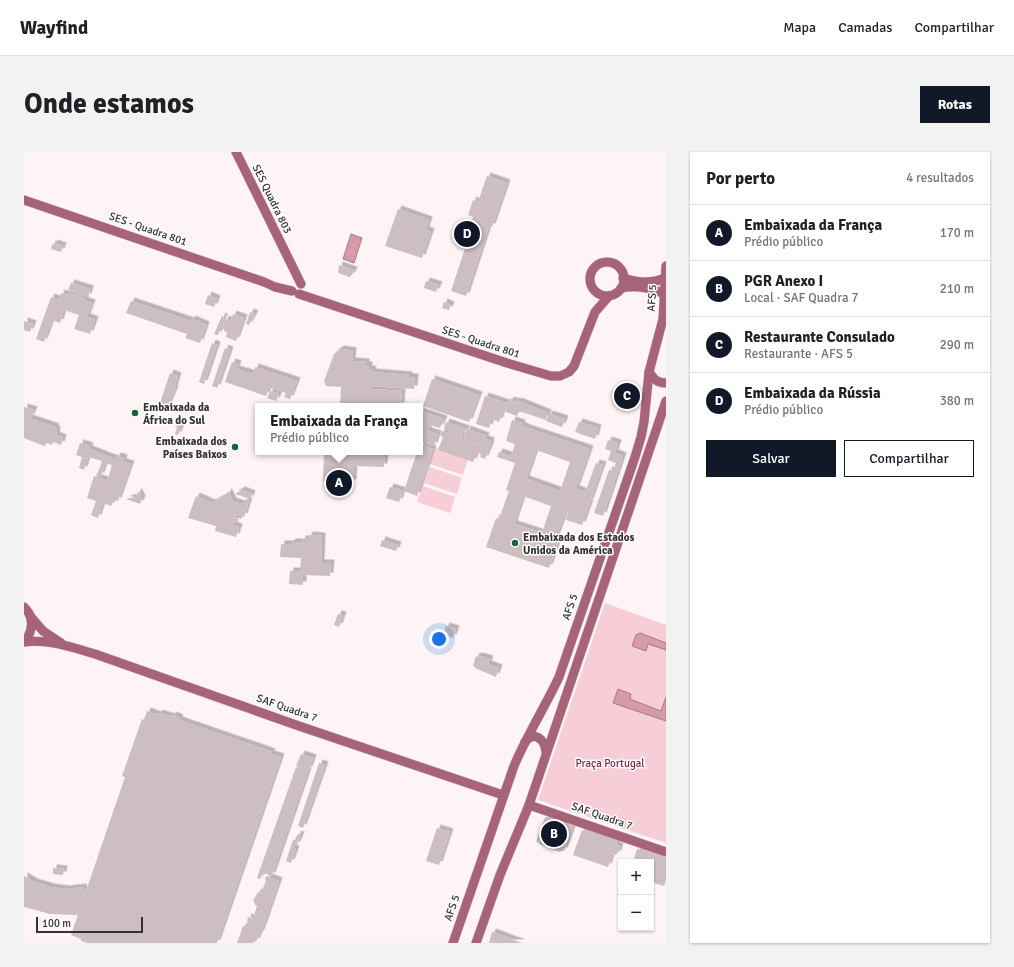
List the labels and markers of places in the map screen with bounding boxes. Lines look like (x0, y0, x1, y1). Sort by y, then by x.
pin: D (454, 219, 480, 249)
pin: C (614, 381, 640, 411)
place label: Embaixada da África do Sul (143, 401, 210, 427)
marker: Embaixada da África do Sul (130, 408, 140, 418)
place label: Embaixada dos Países Baixos (156, 435, 227, 461)
marker: Embaixada dos Países Baixos (230, 442, 240, 452)
pin: A (326, 468, 352, 498)
place label: Embaixada dos Estados Unidos da América (523, 531, 634, 557)
marker: Embaixada dos Estados Unidos da América (510, 538, 520, 548)
pin: B (541, 819, 567, 849)

